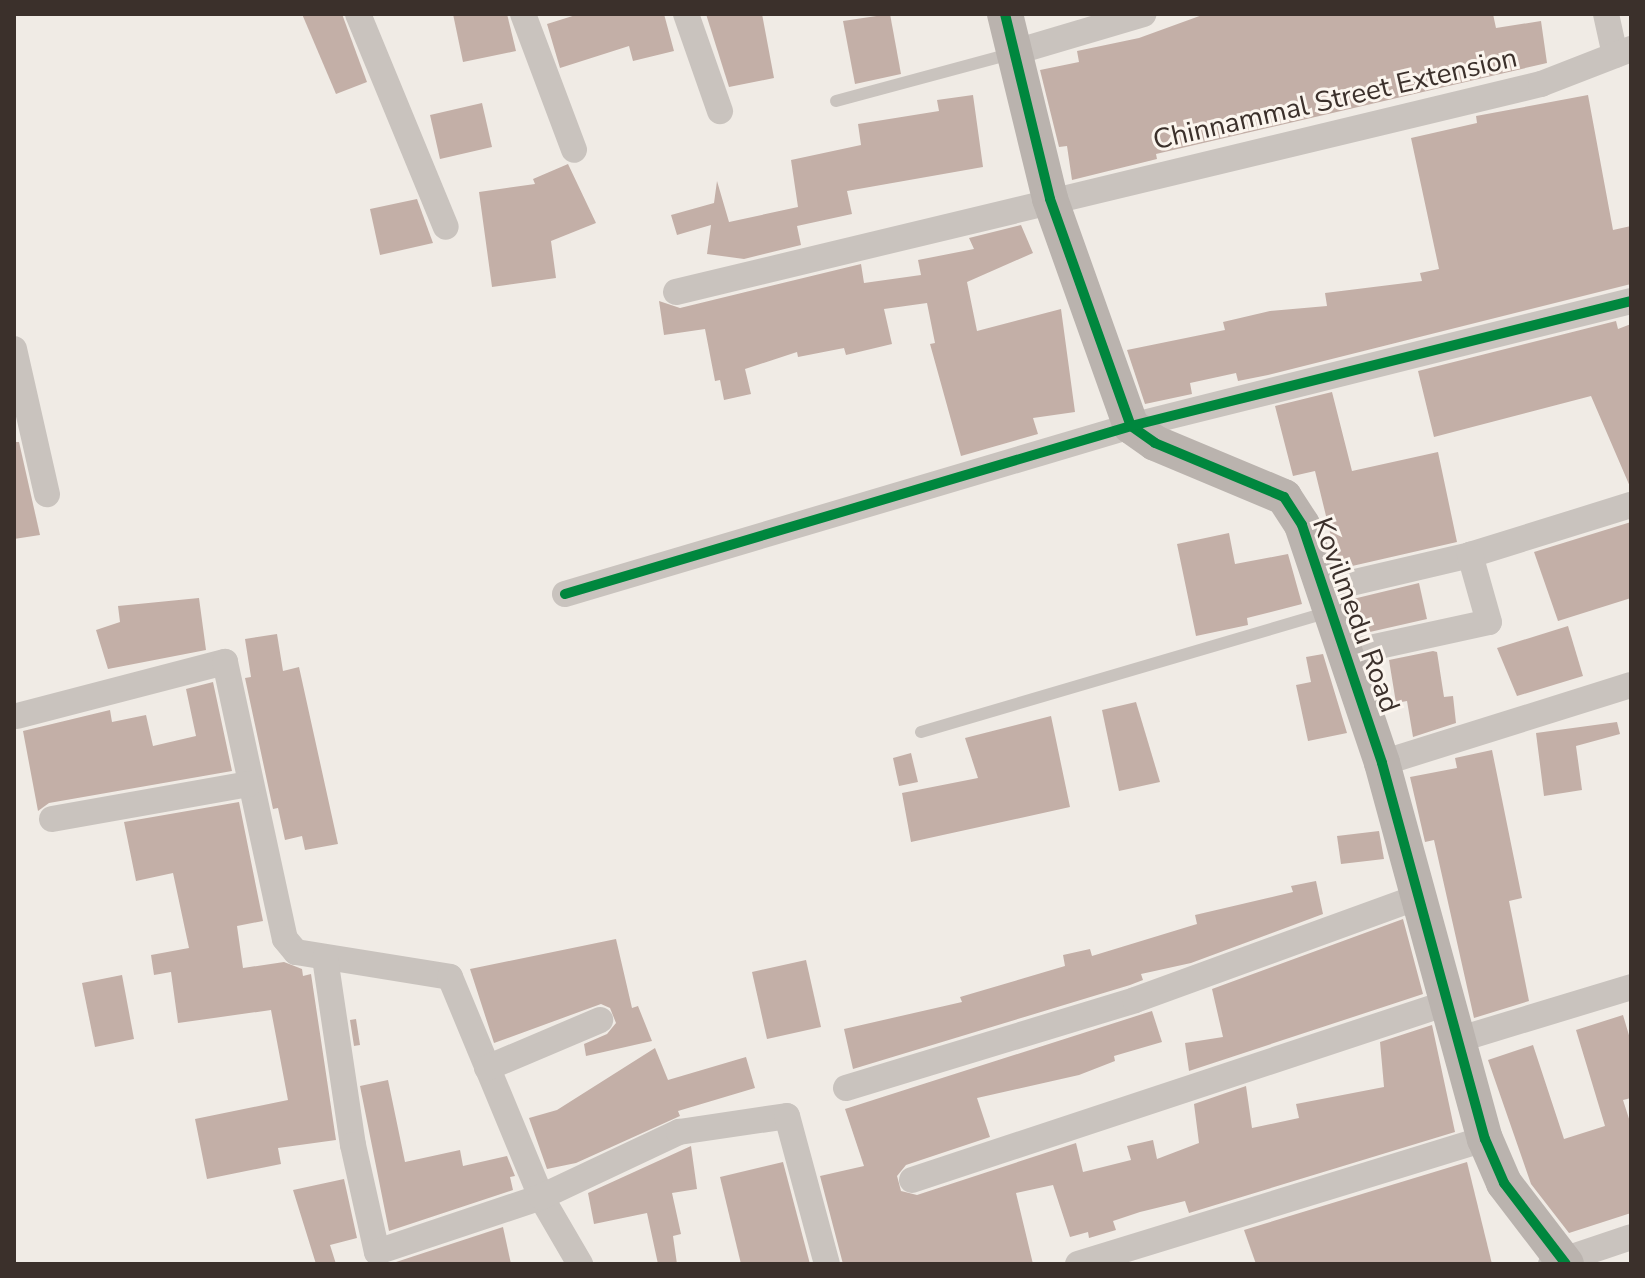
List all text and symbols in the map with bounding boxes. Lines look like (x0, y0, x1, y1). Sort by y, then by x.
street label: Chinnammal Street Extension (1150, 41, 1520, 157)
street label: Kovilmedu Road (1305, 513, 1407, 717)

